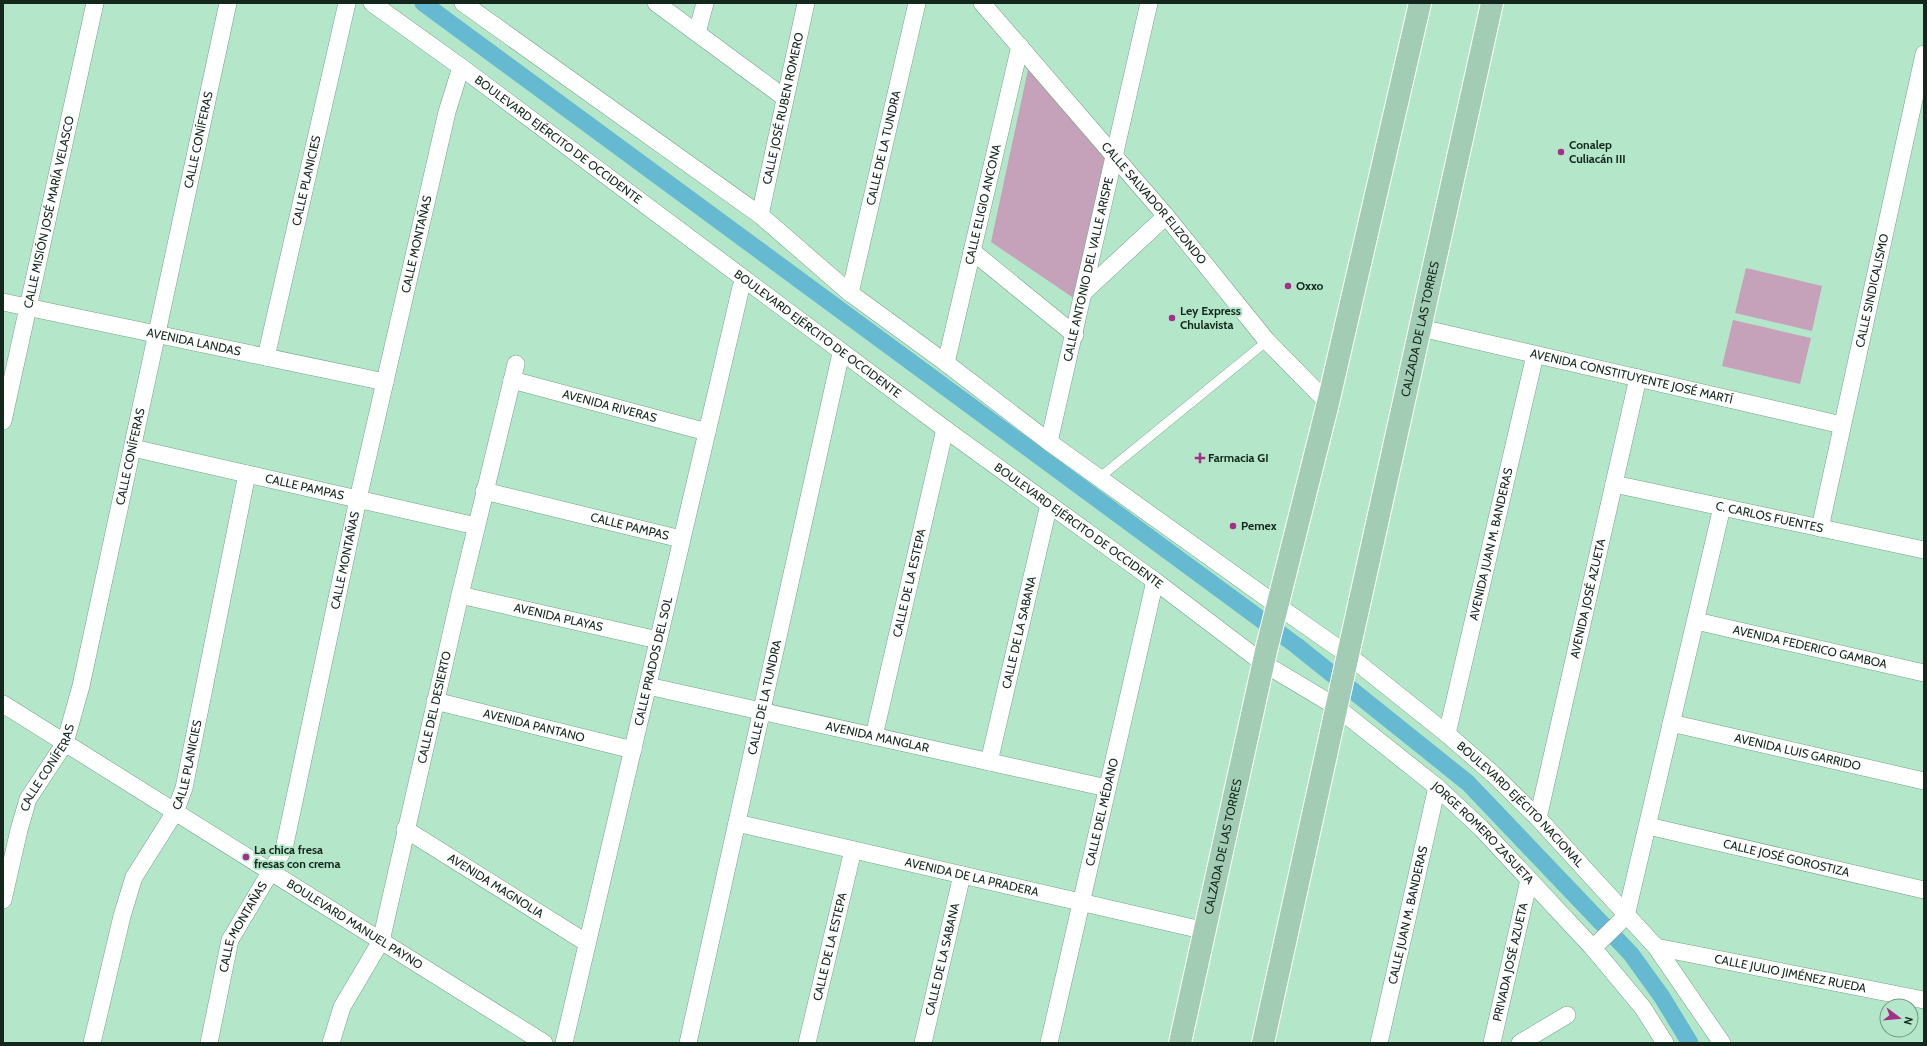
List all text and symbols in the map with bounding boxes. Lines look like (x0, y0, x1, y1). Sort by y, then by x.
street label: CALLE JOSÉ RUBEN ROMERO (759, 31, 806, 186)
street label: BOULEVARD EJÉRCITO DE OCCIDENTE (472, 72, 645, 207)
street label: CALLE DE LA TUNDRA (863, 88, 904, 207)
street label: CALLE CONÍFERAS (180, 90, 216, 190)
street label: CALLE MISIÓN JOSÉ MARÍA VELASCO (20, 114, 77, 310)
street label: CALLE PLANICIES (288, 134, 323, 227)
place label: Conalep Culiacán III (1569, 137, 1626, 166)
street label: CALLE SALVADOR ELIZONDO (1099, 139, 1210, 267)
street label: CALLE ELIGIO ANCONA (961, 142, 1004, 266)
marker: Conalep Culiacán III (1556, 147, 1566, 157)
street label: CALLE ANTONIO DEL VALLE ARISPE (1060, 175, 1116, 363)
street label: CALLE MONTAÑAS (398, 194, 435, 294)
street label: CALLE SINDICALISMO (1852, 232, 1891, 349)
street label: CALZADA DE LAS TORRES (1397, 260, 1442, 398)
street label: BOULEVARD EJÉRCITO DE OCCIDENTE (731, 266, 905, 401)
place label: Oxxo (1296, 278, 1324, 293)
marker: Oxxo (1283, 281, 1293, 291)
place label: Ley Express Chulavista (1180, 303, 1241, 332)
marker: Ley Express Chulavista (1167, 313, 1177, 323)
street label: AVENIDA LANDAS (145, 324, 242, 359)
street label: AVENIDA CONSTITUYENTE JOSÉ MARTÍ (1529, 345, 1734, 407)
street label: AVENIDA RIVERAS (561, 386, 659, 425)
street label: CALLE CONÍFERAS (112, 407, 148, 506)
place label: Farmacia GI (1208, 450, 1269, 465)
marker: Farmacia GI (1195, 453, 1205, 463)
street label: BOULEVARD EJÉRCITO DE OCCIDENTE (992, 459, 1167, 592)
street label: AVENIDA JUAN M. BANDERAS (1466, 466, 1516, 622)
street label: CALLE PAMPAS (264, 470, 346, 503)
street label: C. CARLOS FUENTES (1714, 498, 1825, 535)
street label: CALLE PAMPAS (589, 509, 671, 543)
street label: CALLE MONTAÑAS (327, 510, 362, 610)
place label: Pemex (1241, 518, 1277, 533)
marker: Pemex (1228, 521, 1238, 531)
street label: CALLE DE LA ESTEPA (889, 527, 929, 639)
street label: AVENIDA JOSÉ AZUETA (1567, 537, 1608, 660)
street label: CALLE DE LA SABANA (998, 574, 1039, 690)
street label: CALLE PRADOS DEL SOL (631, 595, 675, 727)
street label: AVENIDA PLAYAS (513, 599, 605, 634)
street label: AVENIDA FEDERICO GAMBOA (1732, 622, 1889, 672)
street label: CALLE DE LA TUNDRA (744, 638, 784, 756)
street label: CALLE DEL DESIERTO (414, 650, 454, 765)
street label: AVENIDA PANTANO (482, 705, 586, 745)
street label: CALLE PLANICIES (168, 718, 204, 812)
street label: AVENIDA MANGLAR (824, 718, 931, 755)
street label: CALLE CONÍFERAS (17, 722, 77, 813)
street label: AVENIDA LUIS GARRIDO (1733, 730, 1863, 773)
street label: BOULEVARD EJÉCITO NACIONAL (1454, 738, 1587, 870)
street label: CALLE DEL MÉDANO (1082, 756, 1121, 867)
street label: CALZADA DE LAS TORRES (1200, 777, 1245, 916)
street label: JORGE ROMERO ZASUETA (1429, 777, 1538, 887)
street label: CALLE JOSÉ GOROSTIZA (1722, 836, 1852, 880)
place label: La chica fresa fresas con crema (254, 842, 340, 871)
street label: CALLE JUAN M. BANDERAS (1385, 845, 1430, 986)
street label: AVENIDA MAGNOLIA (445, 850, 547, 921)
marker: La chica fresa fresas con crema (241, 852, 251, 862)
street label: AVENIDA DE LA PRADERA (904, 854, 1041, 899)
street label: BOULEVARD MANUEL PAYNO (284, 876, 426, 972)
street label: CALLE MONTAÑAS (216, 879, 270, 974)
street label: CALLE DE LA ESTEPA (809, 890, 850, 1002)
street label: CALLE DE LA SABANA (922, 901, 962, 1017)
street label: PRIVADA JOSÉ AZUETA (1489, 901, 1531, 1023)
street label: CALLE JULIO JIMÉNEZ RUEDA (1713, 951, 1868, 996)
north arrow (1879, 998, 1919, 1038)
text: N (1901, 1015, 1916, 1026)

